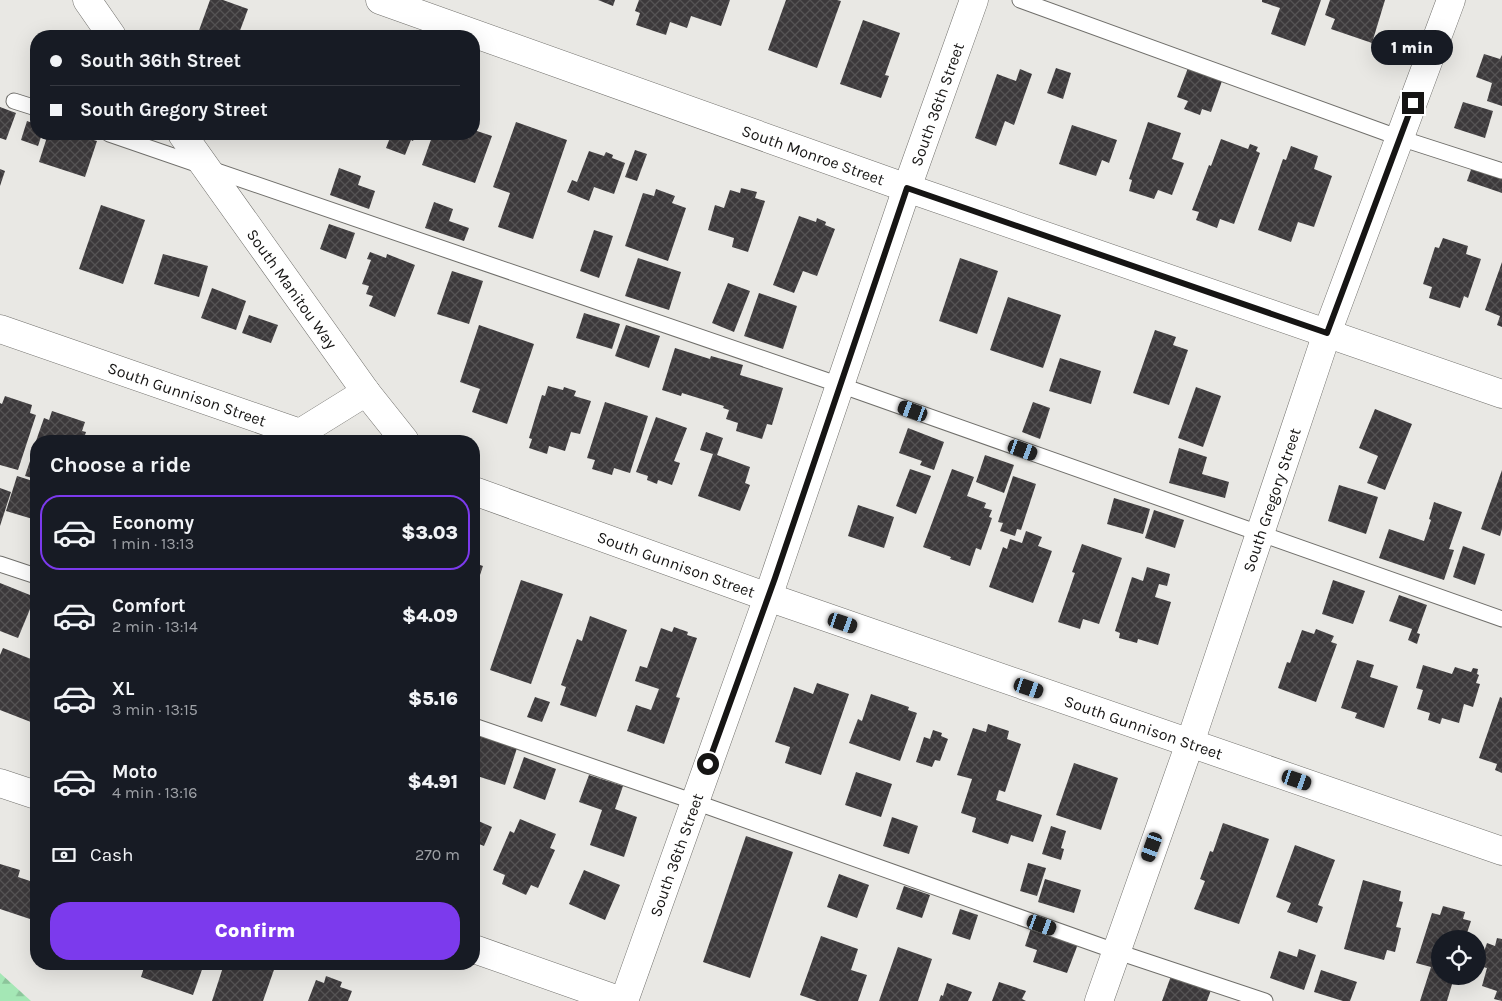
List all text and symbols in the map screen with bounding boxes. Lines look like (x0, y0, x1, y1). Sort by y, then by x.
callout: 1 min (1372, 31, 1454, 66)
text: 1 min (1391, 38, 1433, 57)
street label: South 36th Street (907, 40, 968, 168)
text: South 36th Street (80, 50, 241, 72)
route end (1402, 92, 1424, 114)
text: South Gregory Street (80, 99, 268, 121)
street label: South Monroe Street (739, 121, 887, 189)
street label: South Manitou Way (243, 225, 341, 353)
street label: South Gunnison Street (105, 358, 269, 431)
car (896, 399, 929, 423)
street label: South Gregory Street (1239, 425, 1305, 574)
car (1006, 438, 1039, 462)
text: Choose a ride (50, 452, 191, 478)
icon: car (52, 510, 97, 555)
text: Economy (112, 512, 194, 534)
text: $3.03 (401, 522, 458, 544)
street label: South Gunnison Street (595, 527, 758, 602)
text: 1 min · 13:13 (112, 534, 194, 553)
icon: car (52, 593, 97, 638)
text: Comfort (112, 595, 186, 617)
text: $4.09 (402, 605, 458, 627)
car (826, 611, 859, 635)
text: 2 min · 13:14 (112, 617, 198, 636)
icon: car (52, 676, 97, 721)
car (1012, 676, 1045, 700)
text: XL (112, 678, 134, 700)
text: $5.16 (408, 688, 458, 710)
street label: South Gunnison Street (1062, 691, 1225, 764)
text: 3 min · 13:15 (112, 700, 198, 719)
route start (697, 753, 719, 775)
icon: car (52, 759, 97, 804)
text: Moto (112, 761, 158, 783)
car (1280, 768, 1313, 792)
text: $4.91 (407, 771, 458, 793)
text: 4 min · 13:16 (112, 783, 197, 802)
street label: South 36th Street (646, 791, 707, 919)
car (1139, 830, 1164, 864)
icon: cash (50, 841, 78, 869)
text: Cash (90, 844, 134, 866)
text: 270 m (415, 845, 460, 864)
button: Confirm (50, 902, 460, 960)
car (1025, 913, 1058, 937)
map controls (1431, 930, 1486, 985)
button: locate (1431, 930, 1486, 985)

